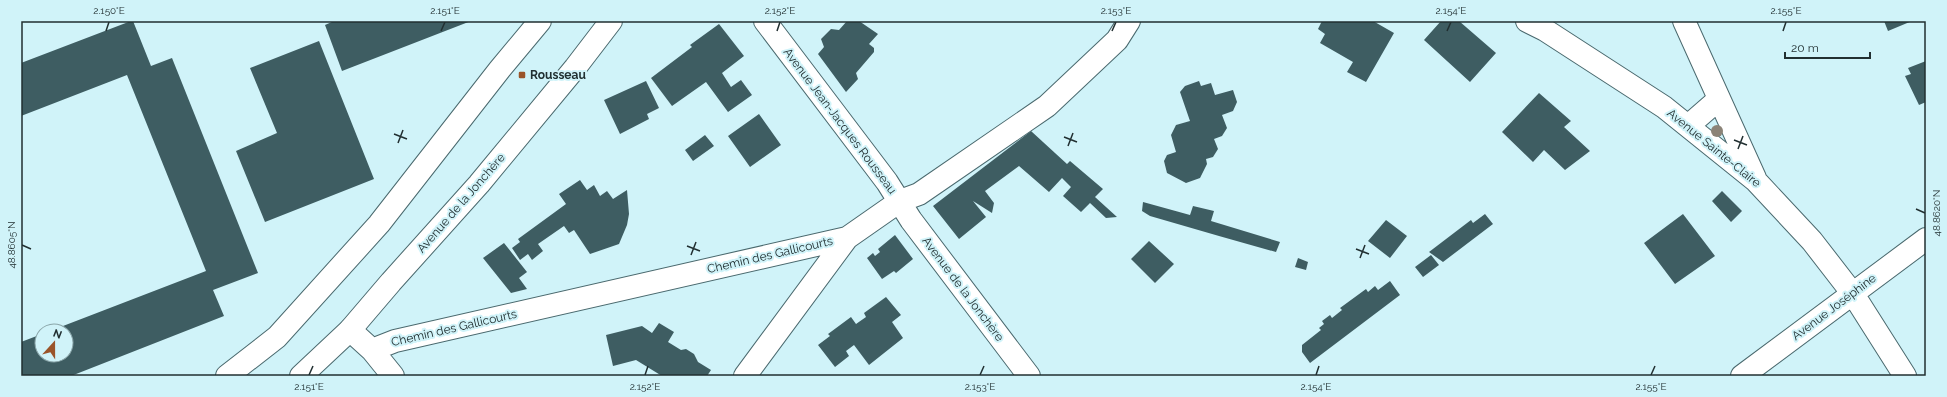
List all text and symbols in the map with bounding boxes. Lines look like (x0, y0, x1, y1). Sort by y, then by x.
text: 2.150°E (93, 5, 125, 16)
text: 2.151°E (430, 5, 460, 16)
text: 2.152°E (765, 5, 795, 16)
text: 2.153°E (1101, 5, 1131, 16)
text: 2.154°E (1436, 5, 1466, 16)
text: 2.155°E (1770, 5, 1802, 16)
scale bar (1785, 34, 1870, 60)
text: 20 m (1791, 41, 1819, 55)
street label: Avenue Jean-Jacques Rousseau (781, 45, 899, 197)
place label: Rousseau (530, 68, 586, 82)
marker: Rousseau (517, 70, 527, 80)
street label: Avenue Sainte-Claire (1664, 106, 1764, 190)
street label: Avenue de la Jonchère (414, 151, 508, 255)
text: 48.8620°N (1931, 190, 1942, 236)
text: 48.8605°N (6, 221, 17, 269)
street label: Chemin des Gallicourts (706, 234, 834, 276)
street label: Avenue de la Jonchère (919, 234, 1007, 344)
street label: Avenue Joséphine (1789, 271, 1879, 343)
street label: Chemin des Gallicourts (390, 307, 518, 349)
north arrow (34, 323, 74, 363)
text: N (51, 327, 64, 342)
text: 2.151°E (294, 381, 324, 392)
text: 2.152°E (630, 381, 660, 392)
text: 2.153°E (965, 381, 995, 392)
text: 2.154°E (1301, 381, 1331, 392)
text: 2.155°E (1635, 381, 1667, 392)

